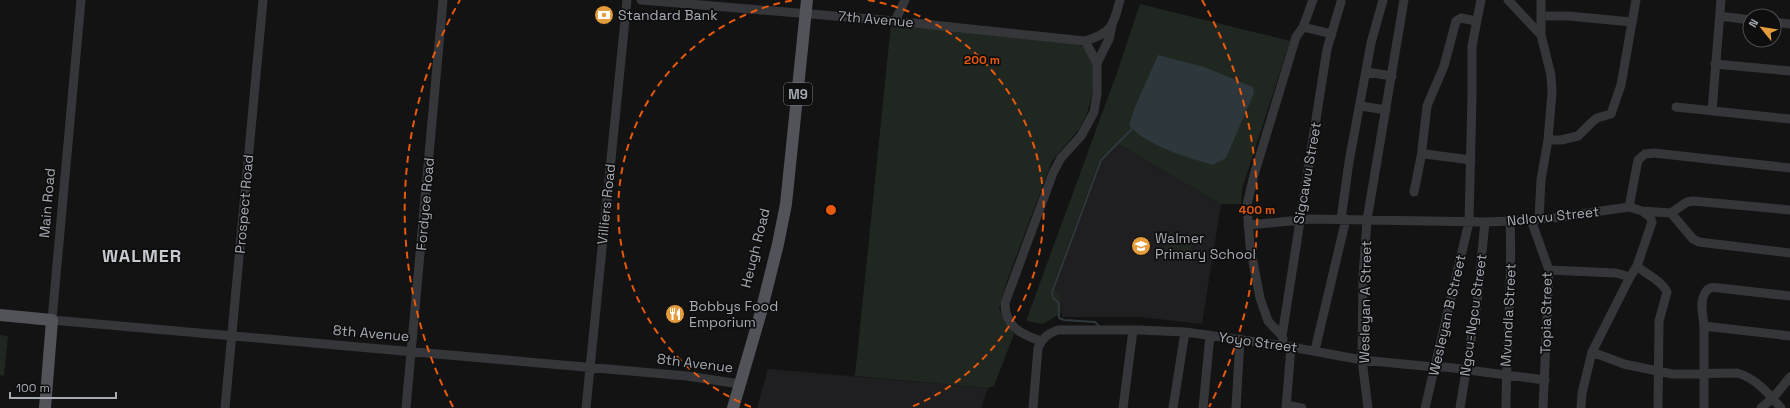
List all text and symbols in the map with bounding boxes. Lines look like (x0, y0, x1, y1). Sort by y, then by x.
bank icon: Standard Bank (593, 4, 615, 26)
place label: Standard Bank (618, 6, 718, 24)
street label: 7th Avenue (837, 7, 915, 31)
north arrow (1742, 8, 1782, 48)
text: N (1745, 16, 1761, 30)
text: 200 m (964, 52, 1000, 68)
road number: M9 (784, 83, 812, 105)
street label: Sigcawu Street (1289, 120, 1325, 226)
street label: Prospect Road (231, 154, 257, 254)
street label: Fordyce Road (412, 157, 438, 251)
street label: Villiers Road (593, 163, 619, 245)
street label: Main Road (35, 167, 59, 239)
text: 400 m (1239, 202, 1275, 218)
street label: Ndlovu Street (1506, 202, 1600, 230)
centre of rings (824, 203, 838, 217)
street label: Heugh Road (736, 206, 774, 290)
place label: Walmer Primary School (1155, 229, 1256, 263)
school or university icon: Walmer Primary School (1130, 235, 1152, 257)
street label: Wesleyan A Street (1355, 240, 1375, 364)
district label: WALMER (102, 244, 182, 267)
street label: Wesleyan B Street (1424, 253, 1470, 377)
street label: Ngcu-Ngcu Street (1456, 253, 1490, 377)
street label: Mvundla Street (1496, 263, 1520, 367)
street label: Topia Street (1536, 272, 1556, 354)
place label: Bobbys Food Emporium (689, 297, 778, 331)
restaurant icon: Bobbys Food Emporium (664, 303, 686, 325)
street label: 8th Avenue (332, 321, 410, 345)
street label: Yoyo Street (1217, 328, 1299, 356)
street label: 8th Avenue (656, 349, 734, 377)
scale bar (10, 374, 116, 400)
text: 100 m (16, 380, 50, 396)

